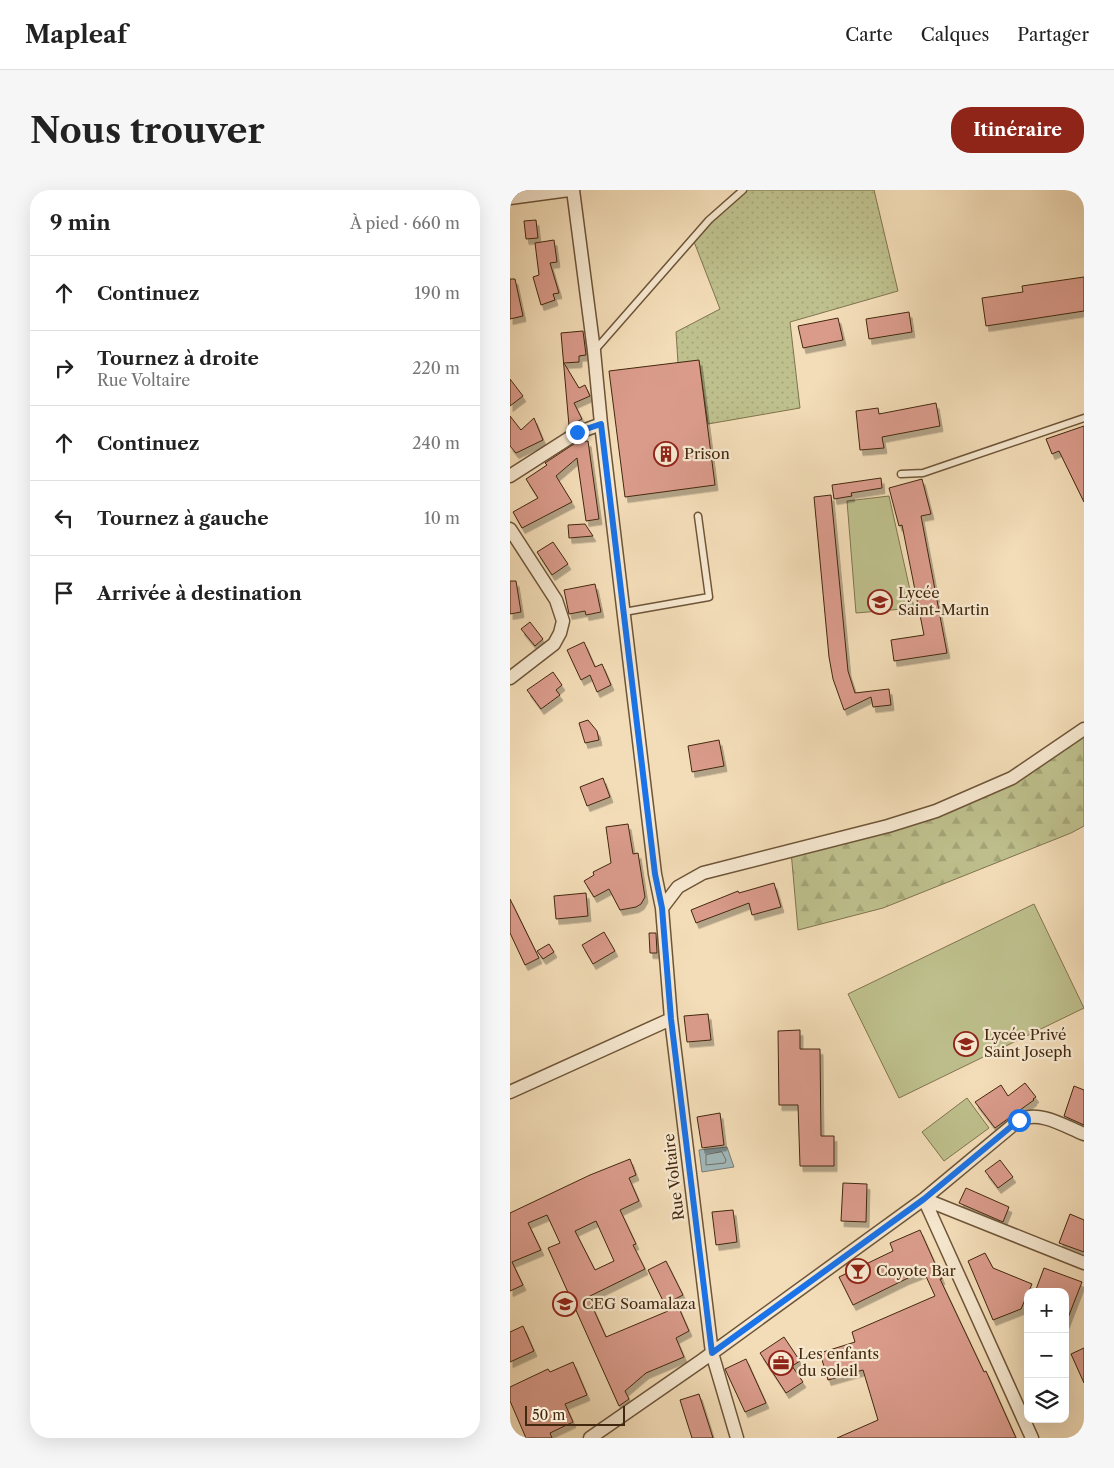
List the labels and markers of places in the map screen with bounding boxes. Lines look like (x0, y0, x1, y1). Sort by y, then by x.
building icon: Prison (653, 441, 679, 467)
place label: Prison (684, 444, 731, 463)
place label: Lycée Saint-Martin (898, 583, 990, 619)
school or university icon: Lycée Saint-Martin (867, 589, 893, 615)
place label: Lycée Privé Saint Joseph (984, 1025, 1073, 1061)
school or university icon: Lycée Privé Saint Joseph (953, 1031, 979, 1057)
bar icon: Coyote Bar (845, 1258, 871, 1284)
place label: Coyote Bar (876, 1261, 957, 1280)
school or university icon: CEG Soamalaza (552, 1291, 578, 1317)
place label: CEG Soamalaza (582, 1294, 696, 1313)
place label: Les enfants du soleil (798, 1344, 879, 1380)
office icon: Les enfants du soleil (768, 1350, 794, 1376)

